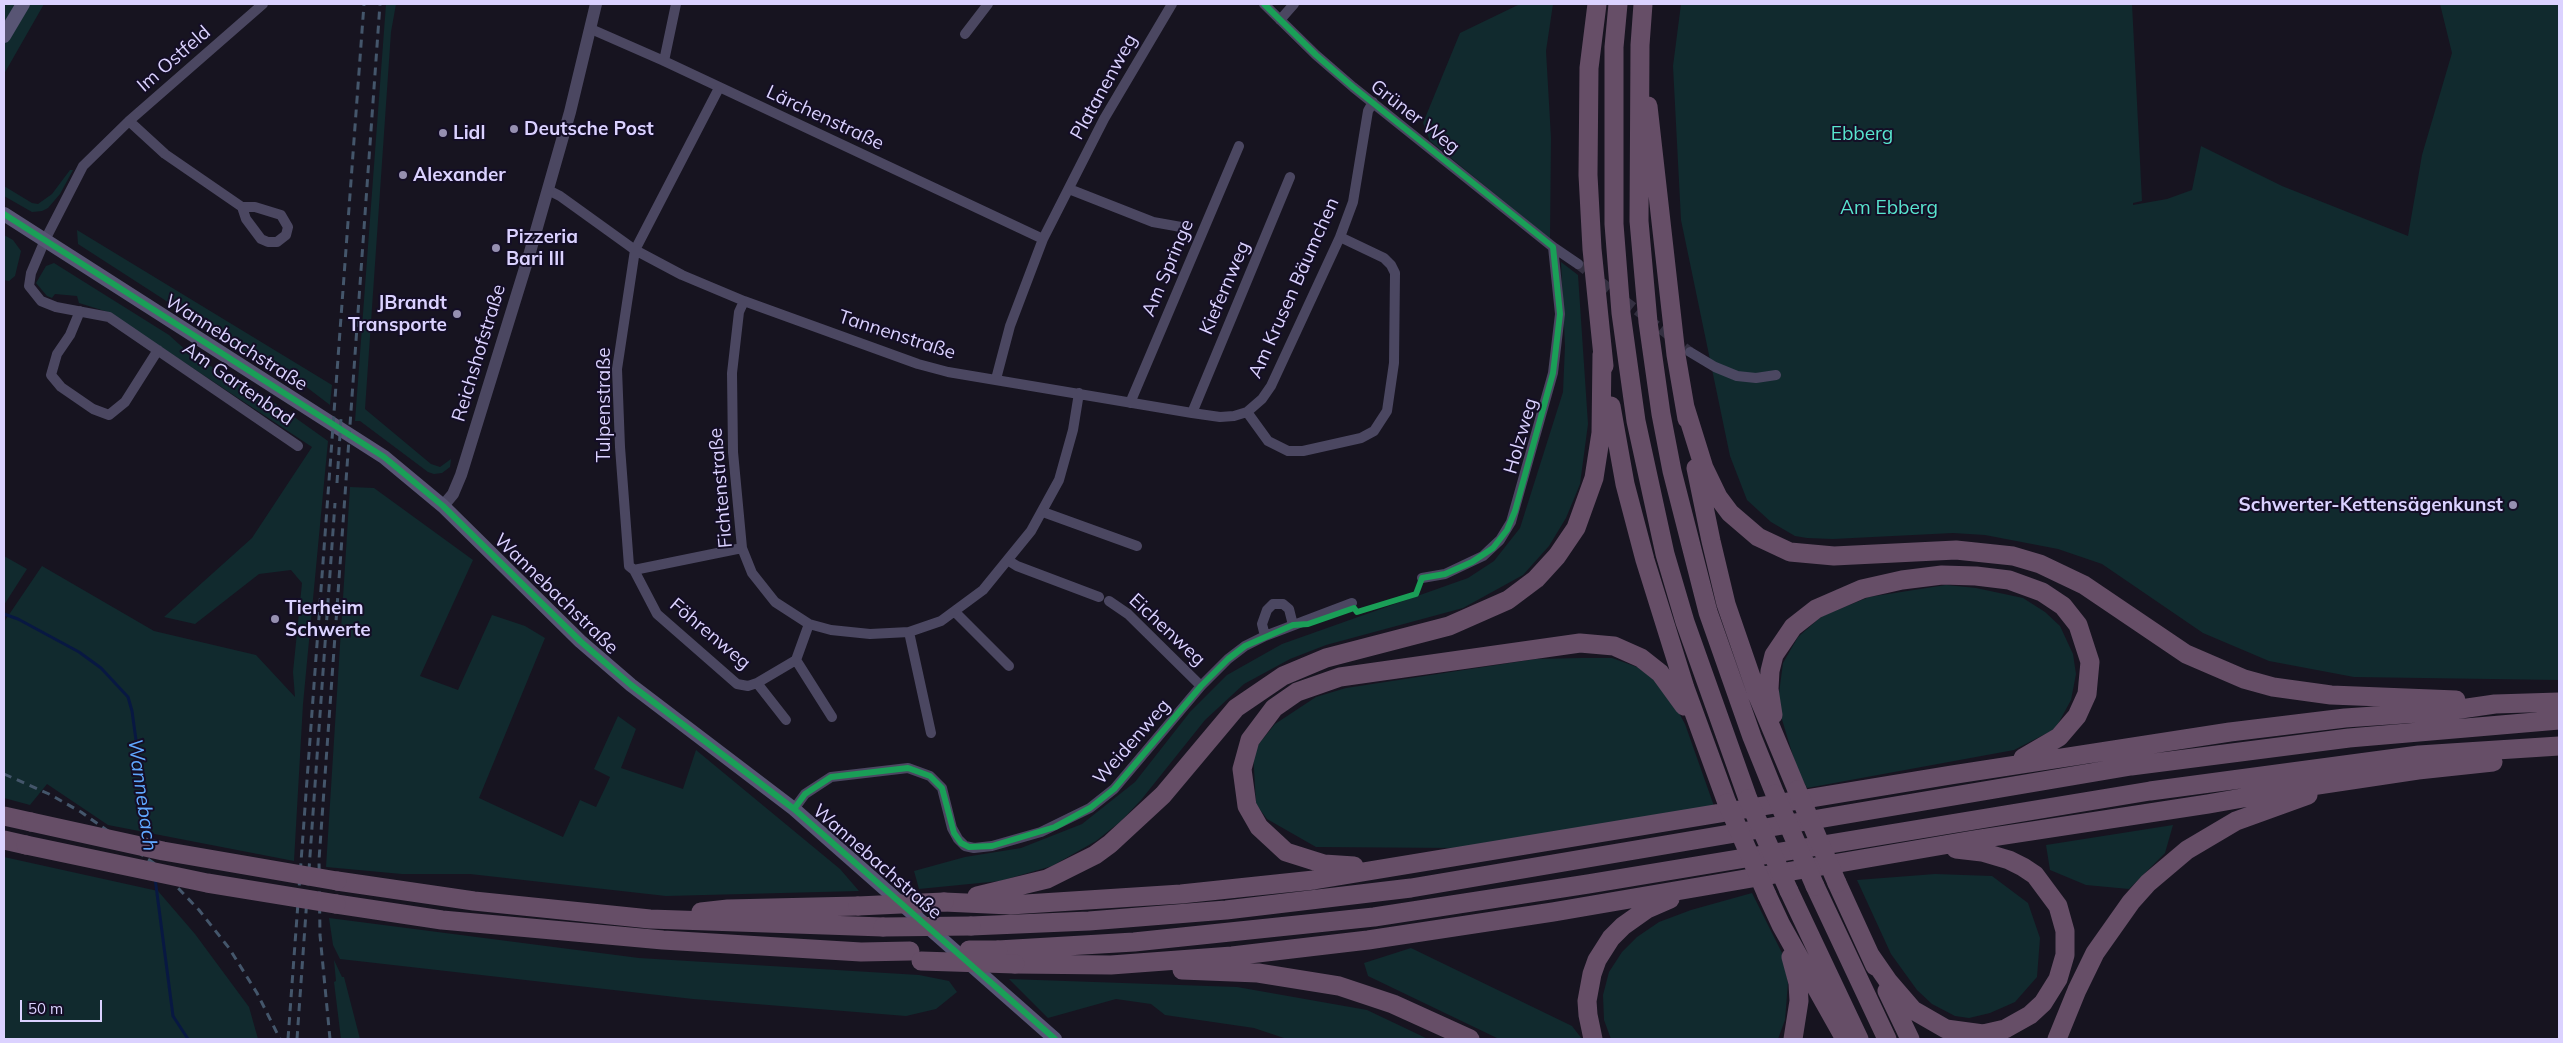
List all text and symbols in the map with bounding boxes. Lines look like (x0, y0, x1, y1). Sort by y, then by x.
street label: Im Ostfeld (133, 21, 215, 97)
street label: Platanenweg (1066, 30, 1142, 144)
street label: Grüner Weg (1366, 75, 1464, 159)
street label: Lärchenstraße (763, 81, 887, 155)
place label: Deutsche Post (524, 118, 654, 140)
place label: Lidl (453, 122, 485, 144)
marker: Deutsche Post (508, 123, 520, 135)
park label: Ebberg (1831, 123, 1893, 145)
marker: Lidl (437, 127, 449, 139)
place label: Alexander (413, 164, 506, 186)
marker: Alexander (397, 169, 409, 181)
street label: Am Krusen Bäumchen (1244, 194, 1344, 382)
park label: Am Ebberg (1840, 197, 1938, 219)
street label: Am Springe (1137, 216, 1199, 320)
place label: Pizzeria Bari III (506, 226, 578, 270)
street label: Kiefernweg (1195, 238, 1255, 338)
marker: Pizzeria Bari III (490, 242, 502, 254)
street label: Reichshofstraße (447, 282, 511, 424)
street label: Wannebachstraße (160, 290, 312, 396)
place label: JBrandt Transporte (348, 292, 447, 336)
street label: Tannenstraße (836, 305, 958, 365)
marker: JBrandt Transporte (451, 308, 463, 320)
street label: Am Gartenbad (178, 337, 298, 431)
street label: Tulpenstraße (593, 347, 615, 463)
street label: Holzweg (1499, 395, 1543, 477)
street label: Fichtenstraße (704, 427, 738, 549)
place label: Schwerter-Kettensägenkunst (2239, 494, 2503, 516)
marker: Schwerter-Kettensägenkunst (2507, 499, 2519, 511)
street label: Wannebachstraße (489, 529, 623, 659)
street label: Eichenweg (1124, 589, 1210, 671)
street label: Föhrenweg (665, 594, 755, 674)
place label: Tierheim Schwerte (285, 597, 371, 641)
marker: Tierheim Schwerte (269, 613, 281, 625)
street label: Weidenweg (1089, 695, 1175, 789)
water label: Wannebach (122, 737, 162, 853)
street label: Wannebachstraße (808, 800, 946, 924)
scale bar (22, 990, 105, 1022)
text: 50 m (28, 999, 63, 1018)

